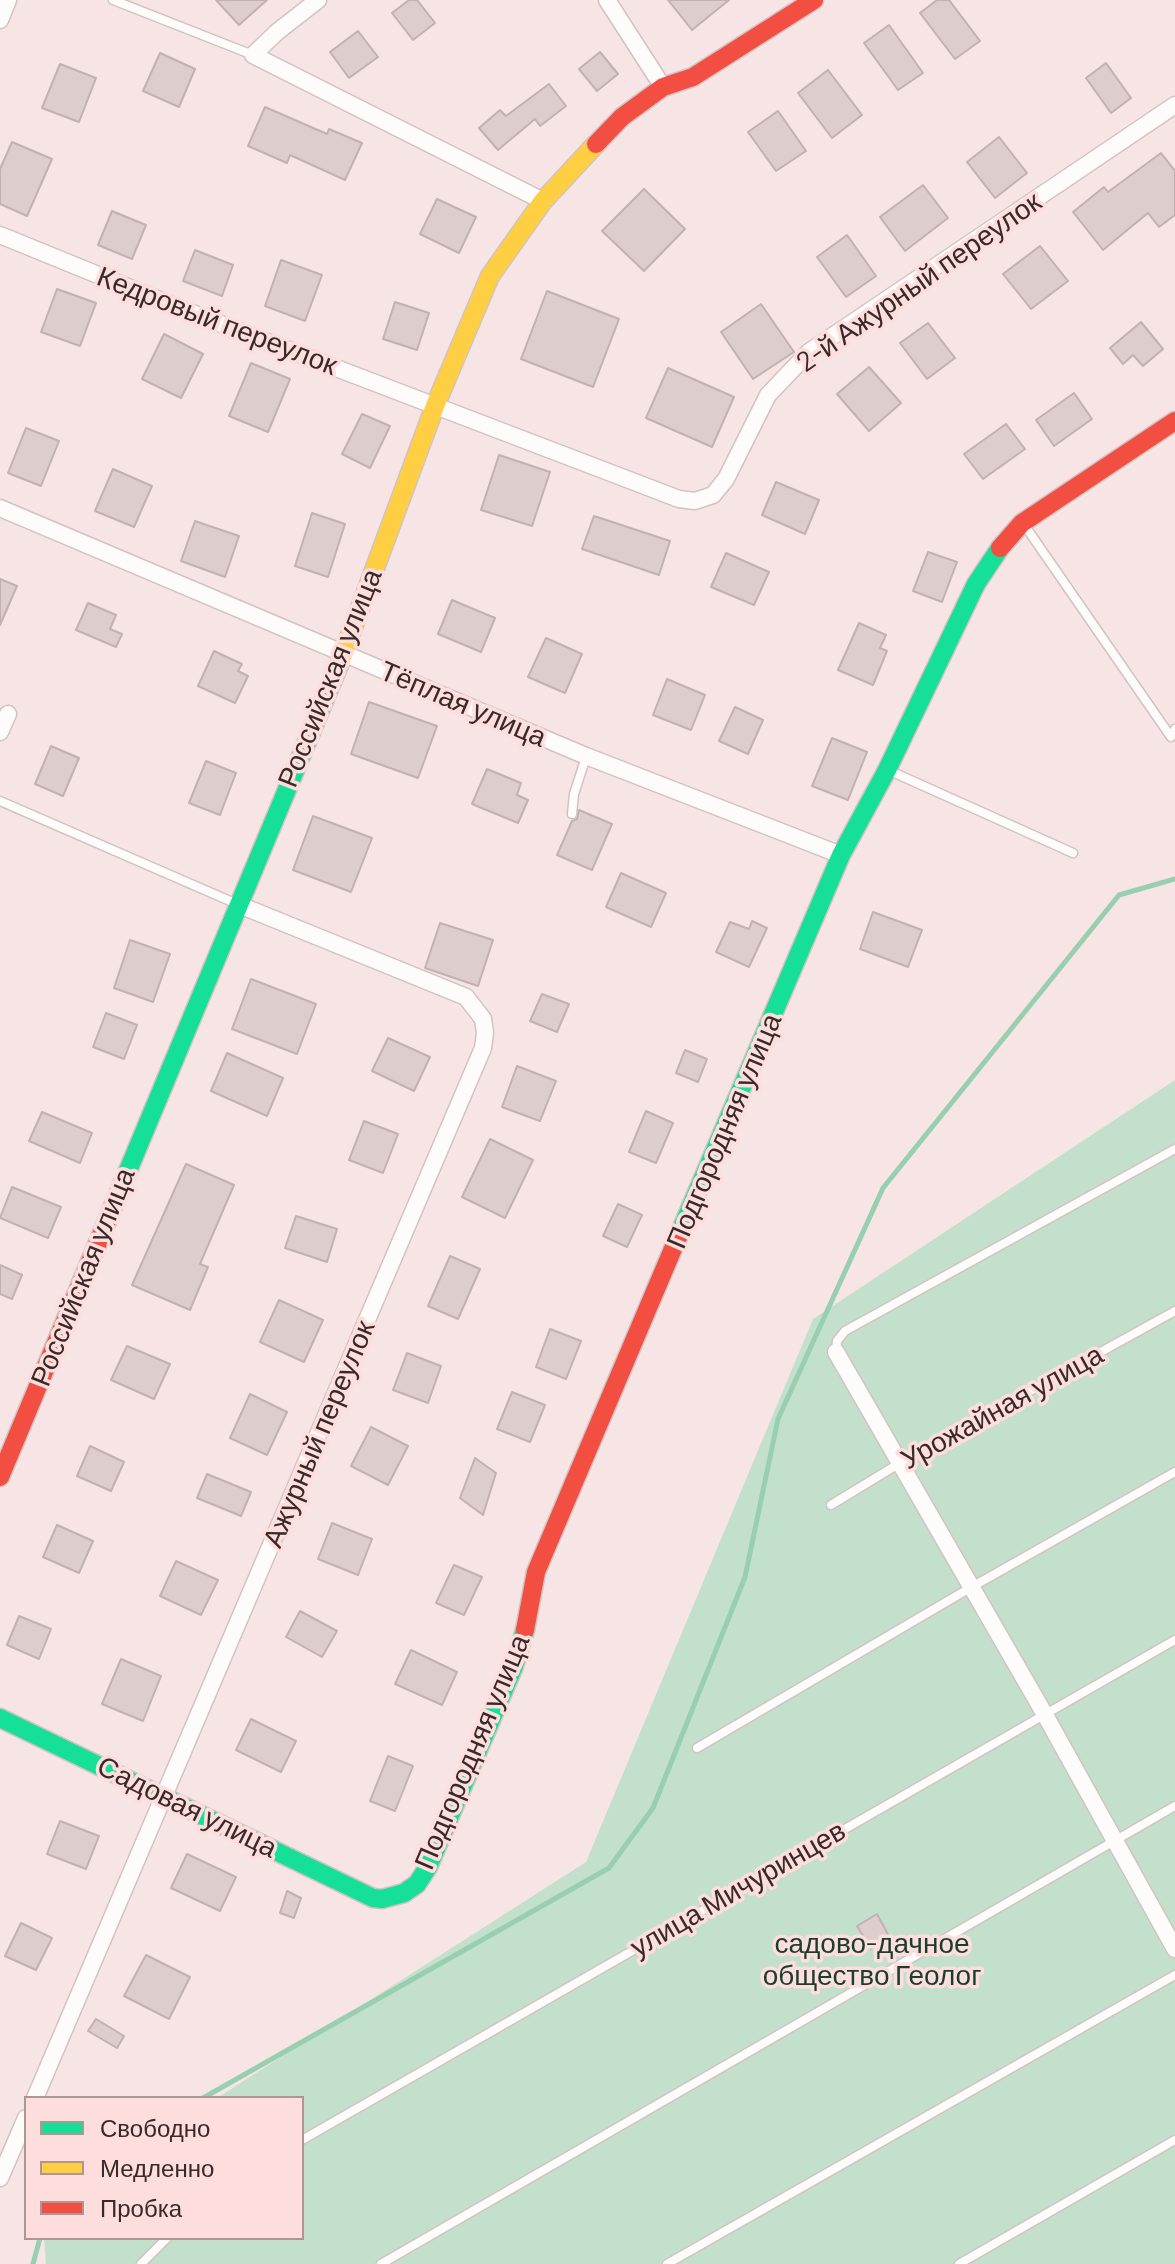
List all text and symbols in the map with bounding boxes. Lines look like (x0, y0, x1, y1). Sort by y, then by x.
street label: 2-й Ажурный переулок (790, 185, 1048, 379)
street label: Кедровый переулок (92, 260, 342, 382)
street label: Российская улица (271, 564, 389, 792)
street label: Тёплая улица (375, 654, 551, 754)
street label: Подгородняя улица (659, 1009, 789, 1253)
street label: Российская улица (24, 1163, 142, 1391)
street label: Ажурный переулок (256, 1315, 382, 1553)
street label: Урожайная улица (895, 1338, 1109, 1476)
street label: Подгородняя улица (407, 1630, 537, 1874)
street label: Садовая улица (92, 1749, 282, 1865)
street label: улица Мичуринцев (625, 1814, 851, 1964)
park label: садово-дачное общество Геолог (763, 1927, 981, 1993)
legend (24, 2096, 304, 2240)
text: Свободно (100, 2113, 210, 2142)
text: Медленно (100, 2153, 214, 2182)
text: Пробка (100, 2193, 182, 2222)

